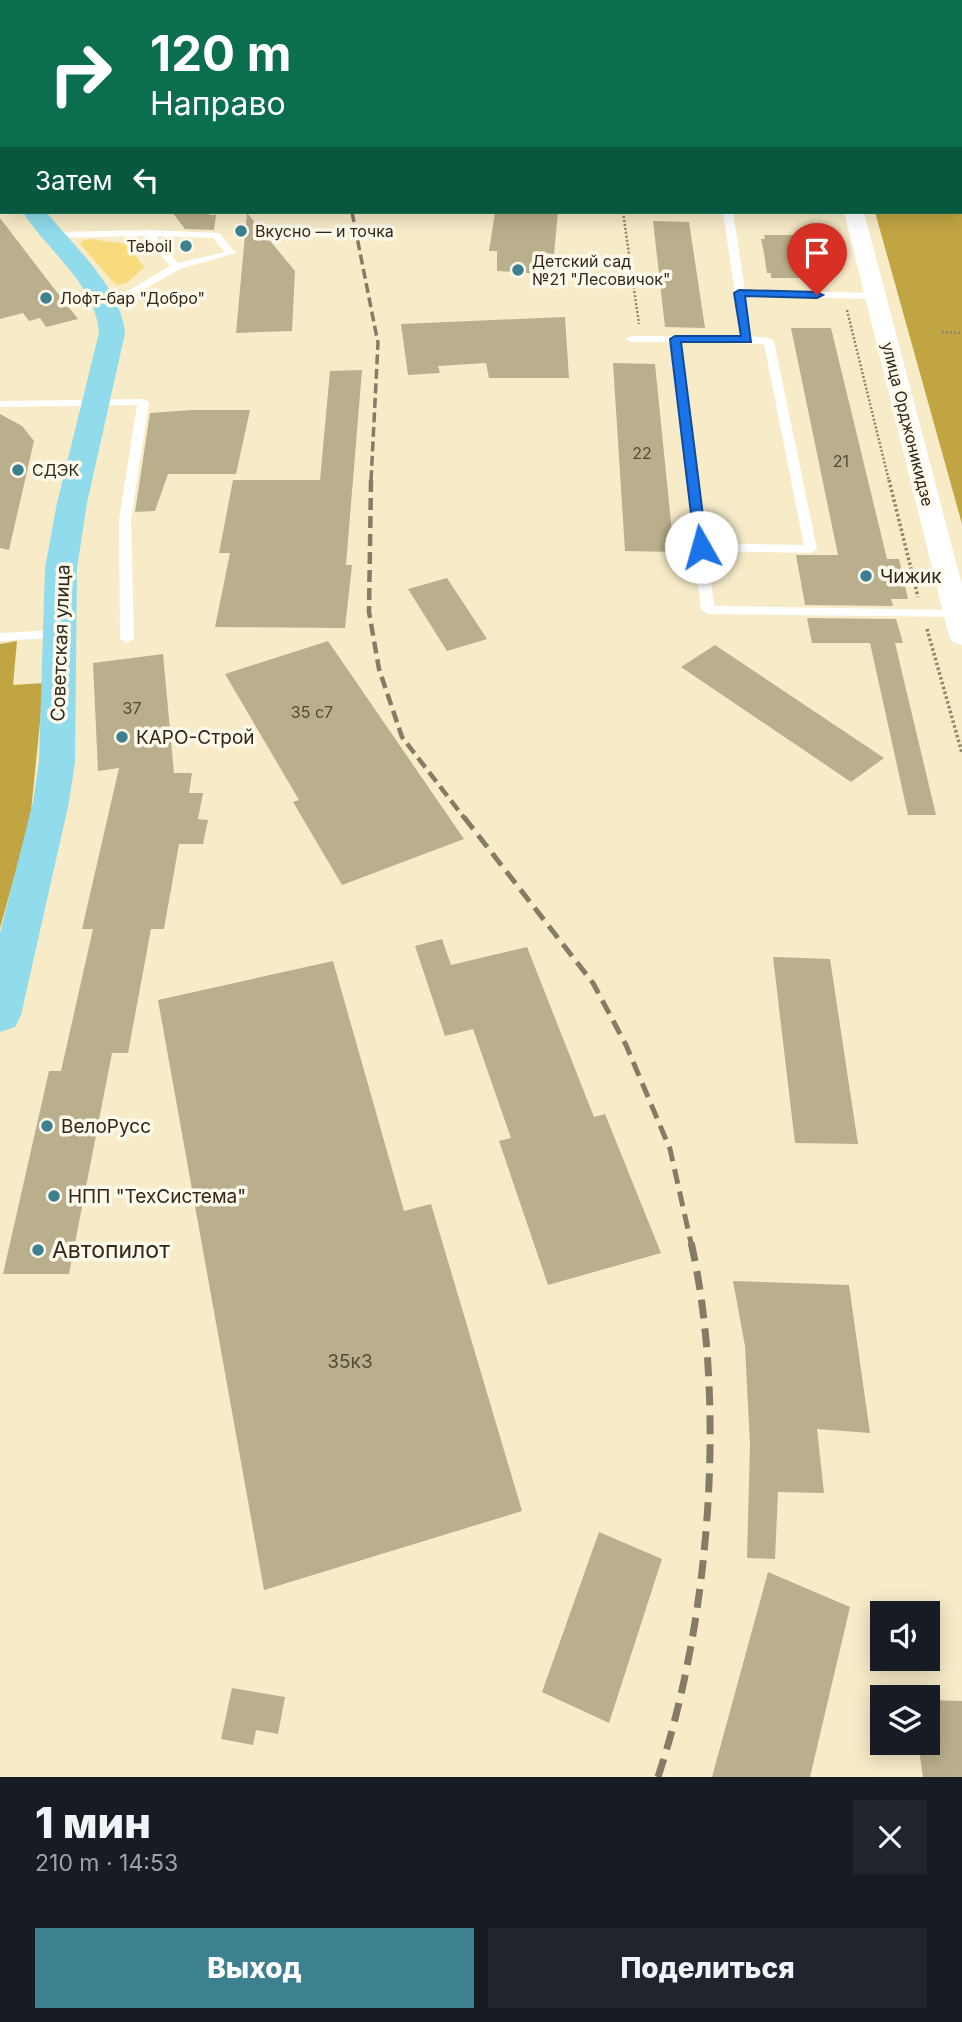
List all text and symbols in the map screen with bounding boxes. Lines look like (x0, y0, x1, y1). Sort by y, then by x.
text: 120 m (150, 24, 291, 83)
icon: right (35, 28, 126, 119)
text: Направо (150, 84, 286, 123)
icon: left (127, 161, 165, 199)
text: Затем (35, 165, 113, 196)
place label: Вкусно — и точка (255, 221, 394, 241)
marker: Вкусно — и точка (233, 223, 249, 239)
pin (787, 223, 847, 295)
icon: arrive (798, 234, 836, 272)
place label: Teboil (126, 236, 172, 256)
marker: Teboil (178, 238, 194, 254)
place label: Детский сад №21 "Лесовичок" (532, 251, 670, 289)
marker: Детский сад №21 "Лесовичок" (510, 262, 526, 278)
place label: Лофт-бар "Добро" (60, 288, 205, 308)
marker: Лофт-бар "Добро" (38, 290, 54, 306)
street label: улица Орджоникидзе (878, 340, 938, 508)
house number: 22 (632, 443, 652, 463)
house number: 21 (833, 451, 849, 471)
place label: СДЭК (32, 460, 79, 480)
marker: СДЭК (10, 462, 26, 478)
position arrow (664, 510, 738, 584)
street label: Советская улица (46, 564, 75, 722)
place label: Чижик (880, 565, 942, 588)
marker: Чижик (858, 568, 874, 584)
house number: 37 (123, 698, 141, 718)
house number: 35 с7 (291, 702, 333, 722)
place label: КАРО-Строй (136, 726, 255, 749)
marker: КАРО-Строй (114, 729, 130, 745)
place label: ВелоРусс (61, 1115, 151, 1138)
marker: ВелоРусс (39, 1118, 55, 1134)
place label: НПП "ТехСистема" (68, 1185, 246, 1208)
marker: НПП "ТехСистема" (46, 1188, 62, 1204)
place label: Автопилот (52, 1236, 170, 1264)
marker: Автопилот (30, 1242, 46, 1258)
house number: 35к3 (327, 1350, 373, 1373)
map controls (870, 1601, 940, 1755)
button: sound (870, 1601, 940, 1671)
button: layers (870, 1685, 940, 1755)
text: 1 мин (35, 1797, 151, 1848)
button: close (853, 1800, 927, 1874)
text: 210 m · 14:53 (35, 1849, 178, 1877)
button: Выход (35, 1928, 474, 2008)
button: Поделиться (488, 1928, 927, 2008)

